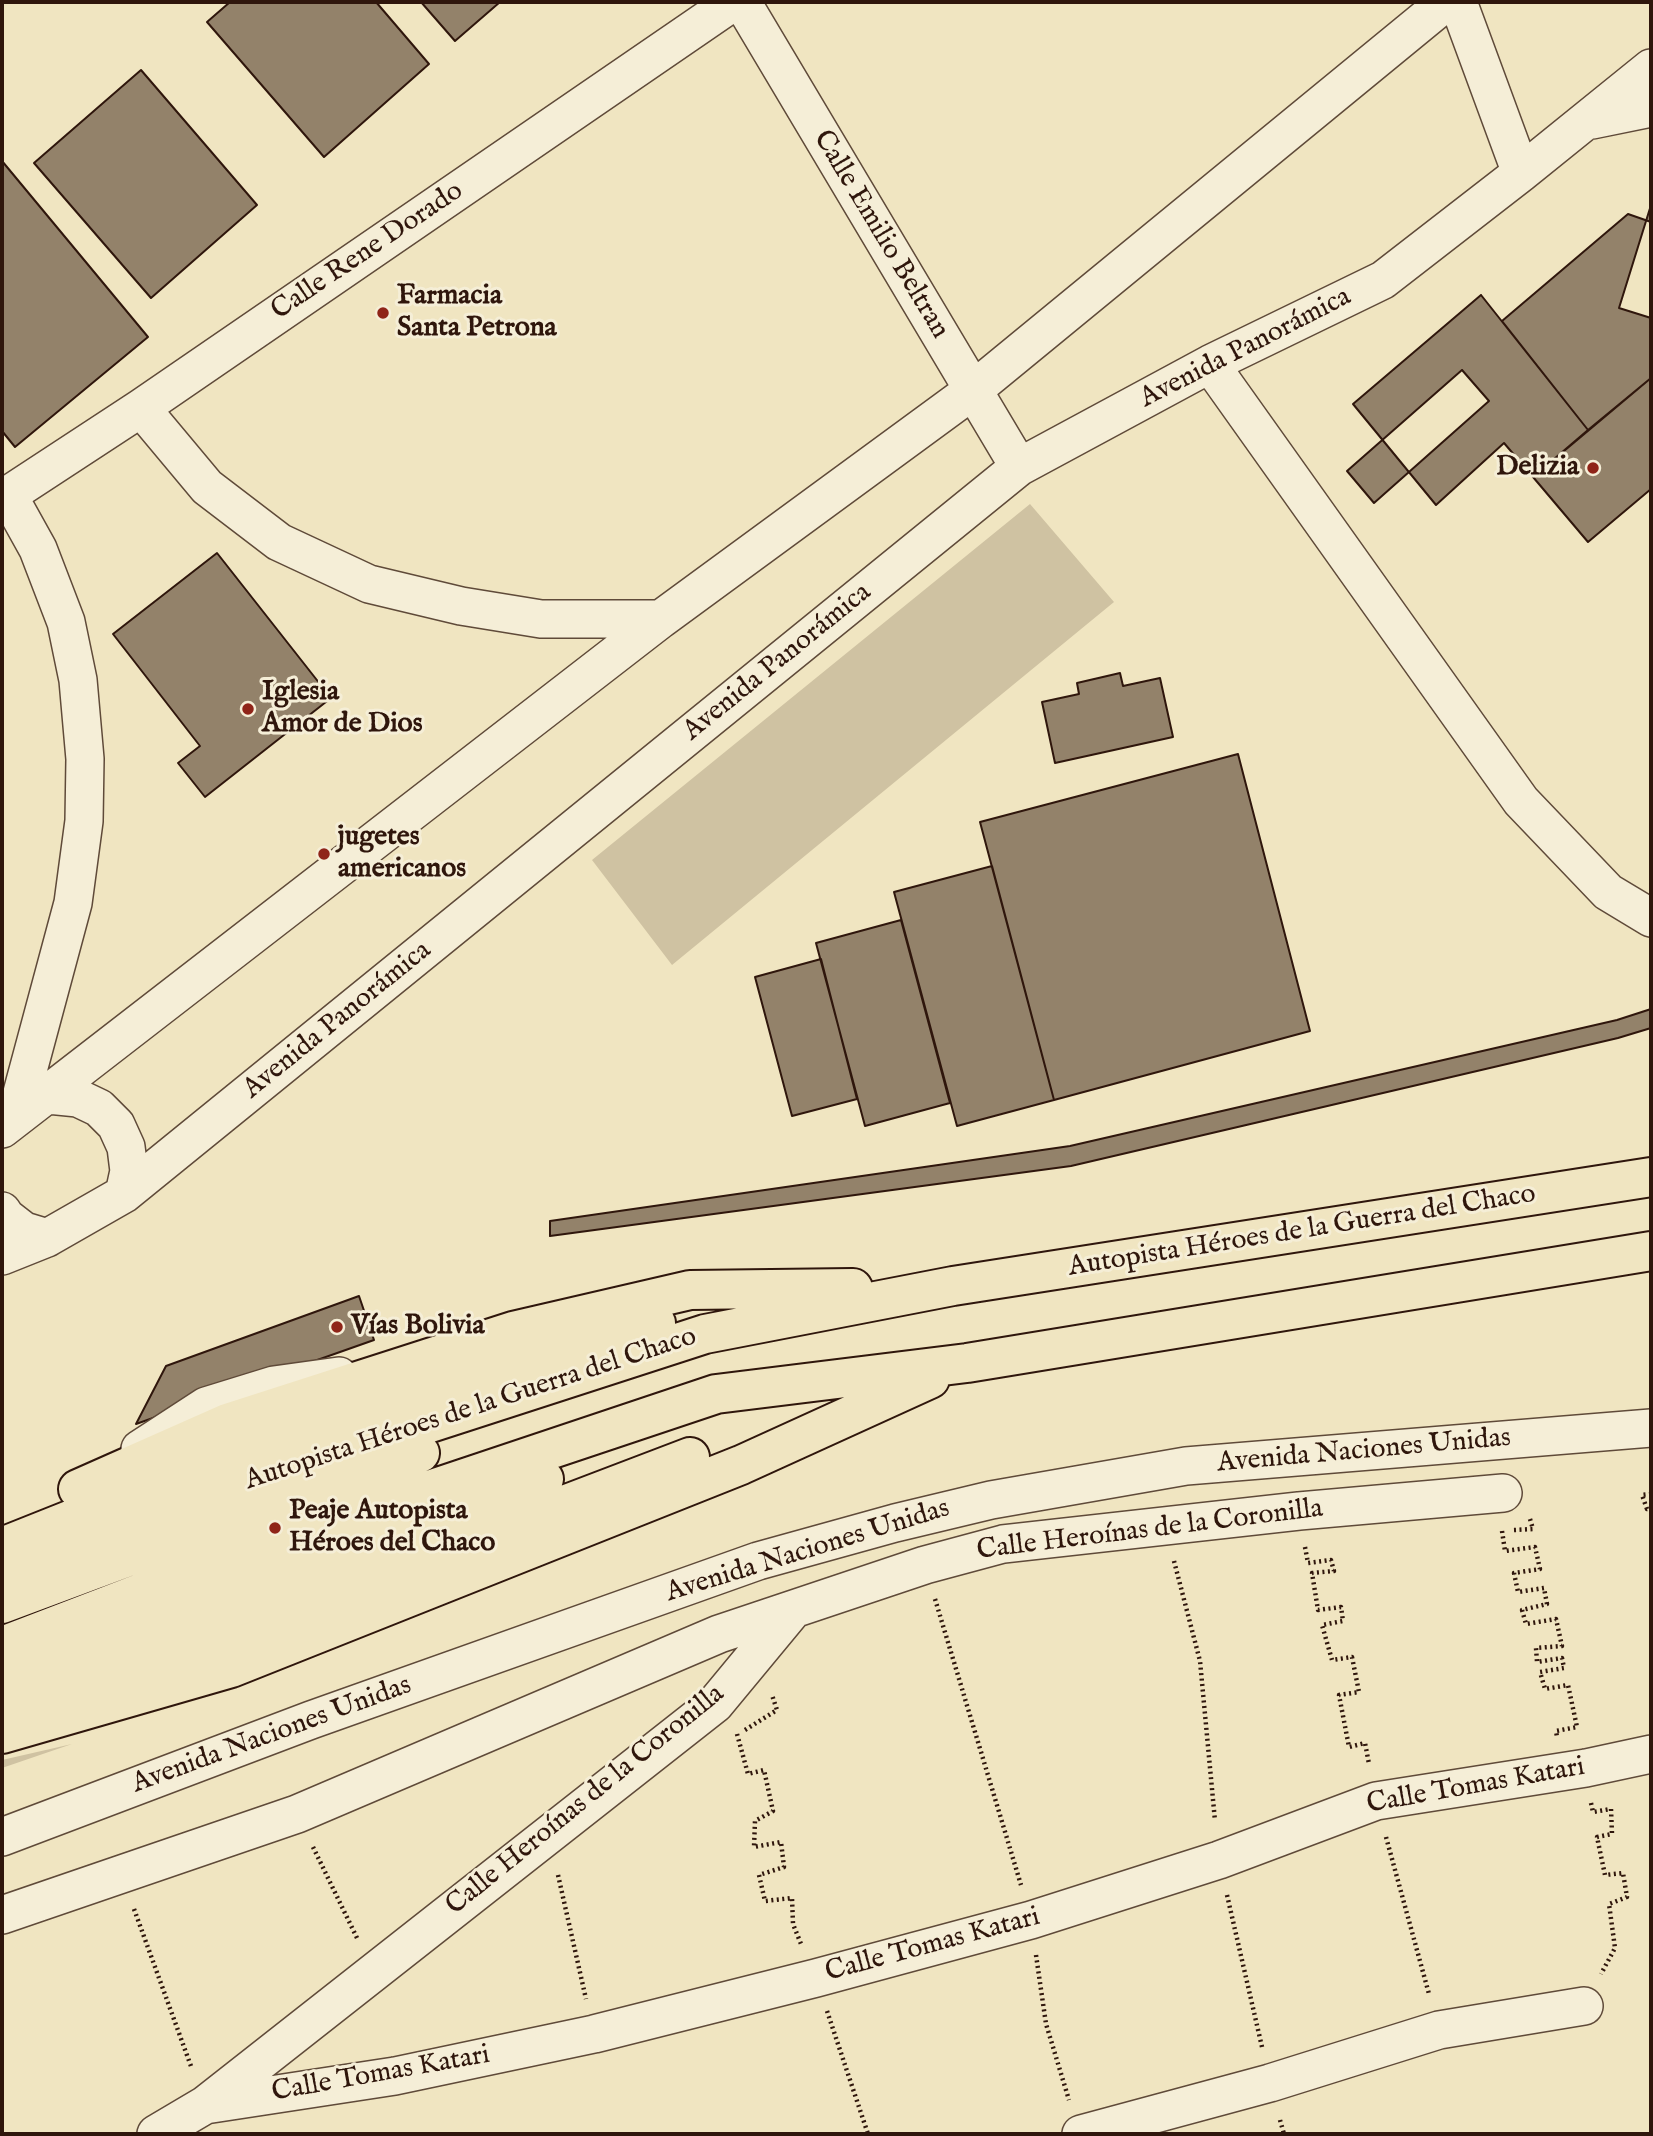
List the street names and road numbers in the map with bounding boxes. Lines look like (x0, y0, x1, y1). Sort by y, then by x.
street label: Calle Emilio Beltran (805, 125, 955, 345)
street label: Calle Rene Dorado (266, 175, 470, 329)
street label: Avenida Panorámica (1135, 281, 1357, 417)
street label: Avenida Panorámica (677, 577, 879, 749)
street label: Avenida Panorámica (237, 935, 439, 1107)
street label: Autopista Héroes de la Guerra del Chaco (1066, 1178, 1538, 1286)
street label: Autopista Héroes de la Guerra del Chaco (241, 1321, 701, 1499)
street label: Avenida Naciones Unidas (1216, 1422, 1512, 1482)
street label: Avenida Naciones Unidas (662, 1493, 954, 1611)
street label: Calle Heroínas de la Coronilla (975, 1493, 1325, 1569)
street label: Avenida Naciones Unidas (128, 1670, 416, 1802)
street label: Calle Heroínas de la Coronilla (440, 1678, 732, 1924)
street label: Calle Tomas Katari (1364, 1751, 1588, 1823)
street label: Calle Tomas Katari (822, 1901, 1044, 1991)
street label: Calle Tomas Katari (269, 2039, 493, 2111)

